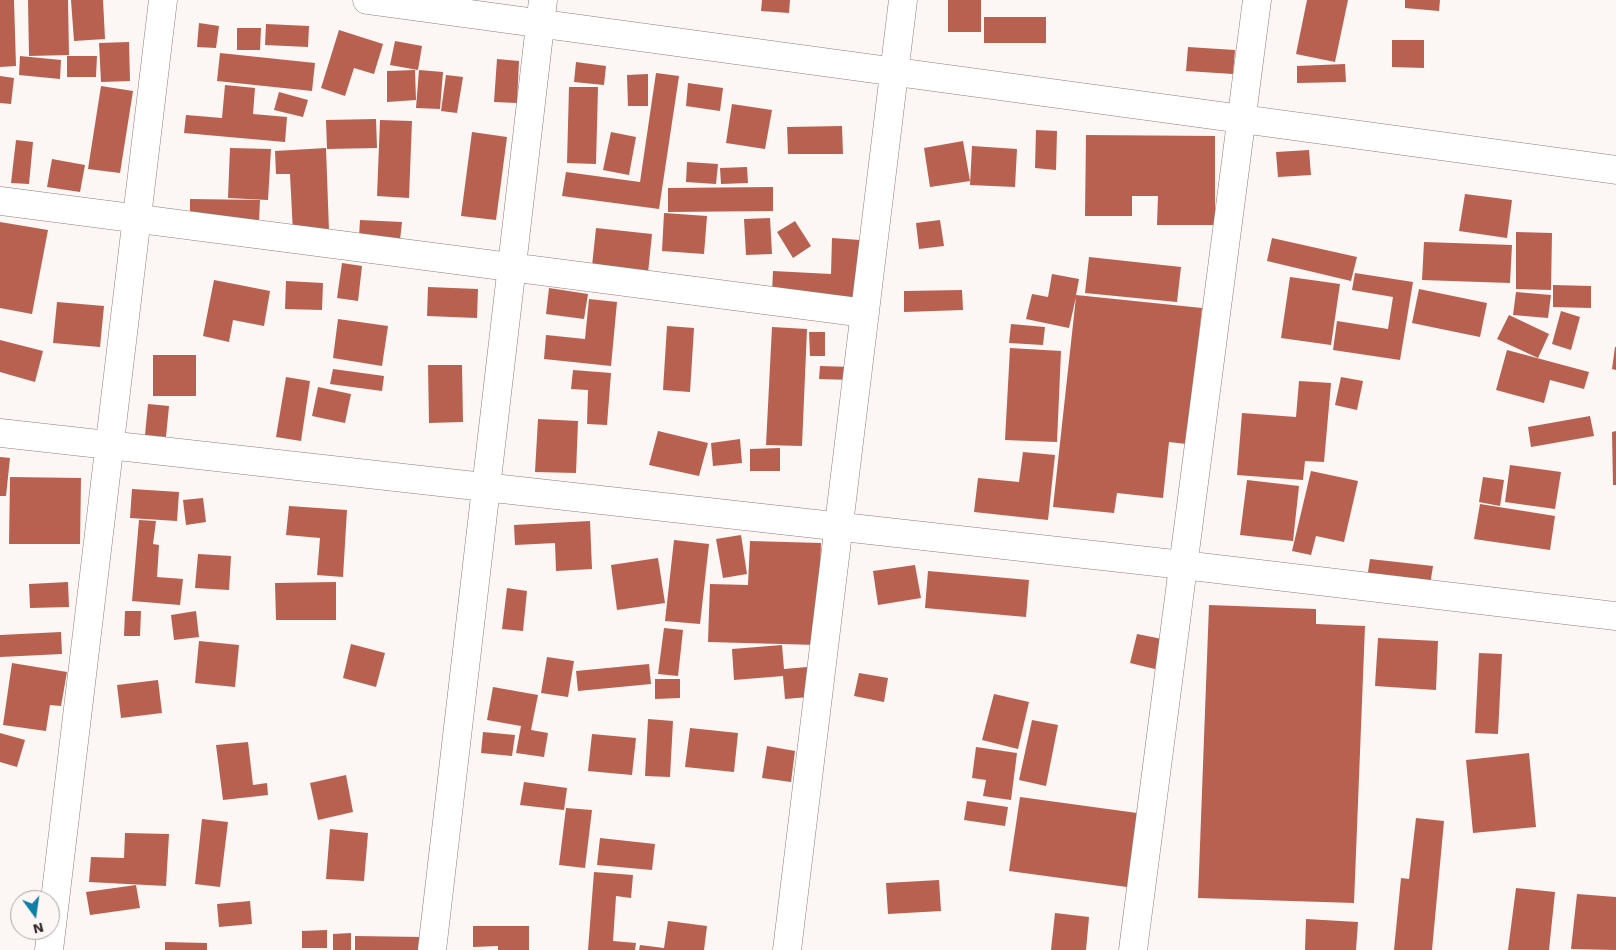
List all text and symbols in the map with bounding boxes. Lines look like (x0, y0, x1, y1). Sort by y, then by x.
north arrow (10, 890, 60, 940)
text: N (31, 920, 45, 938)

